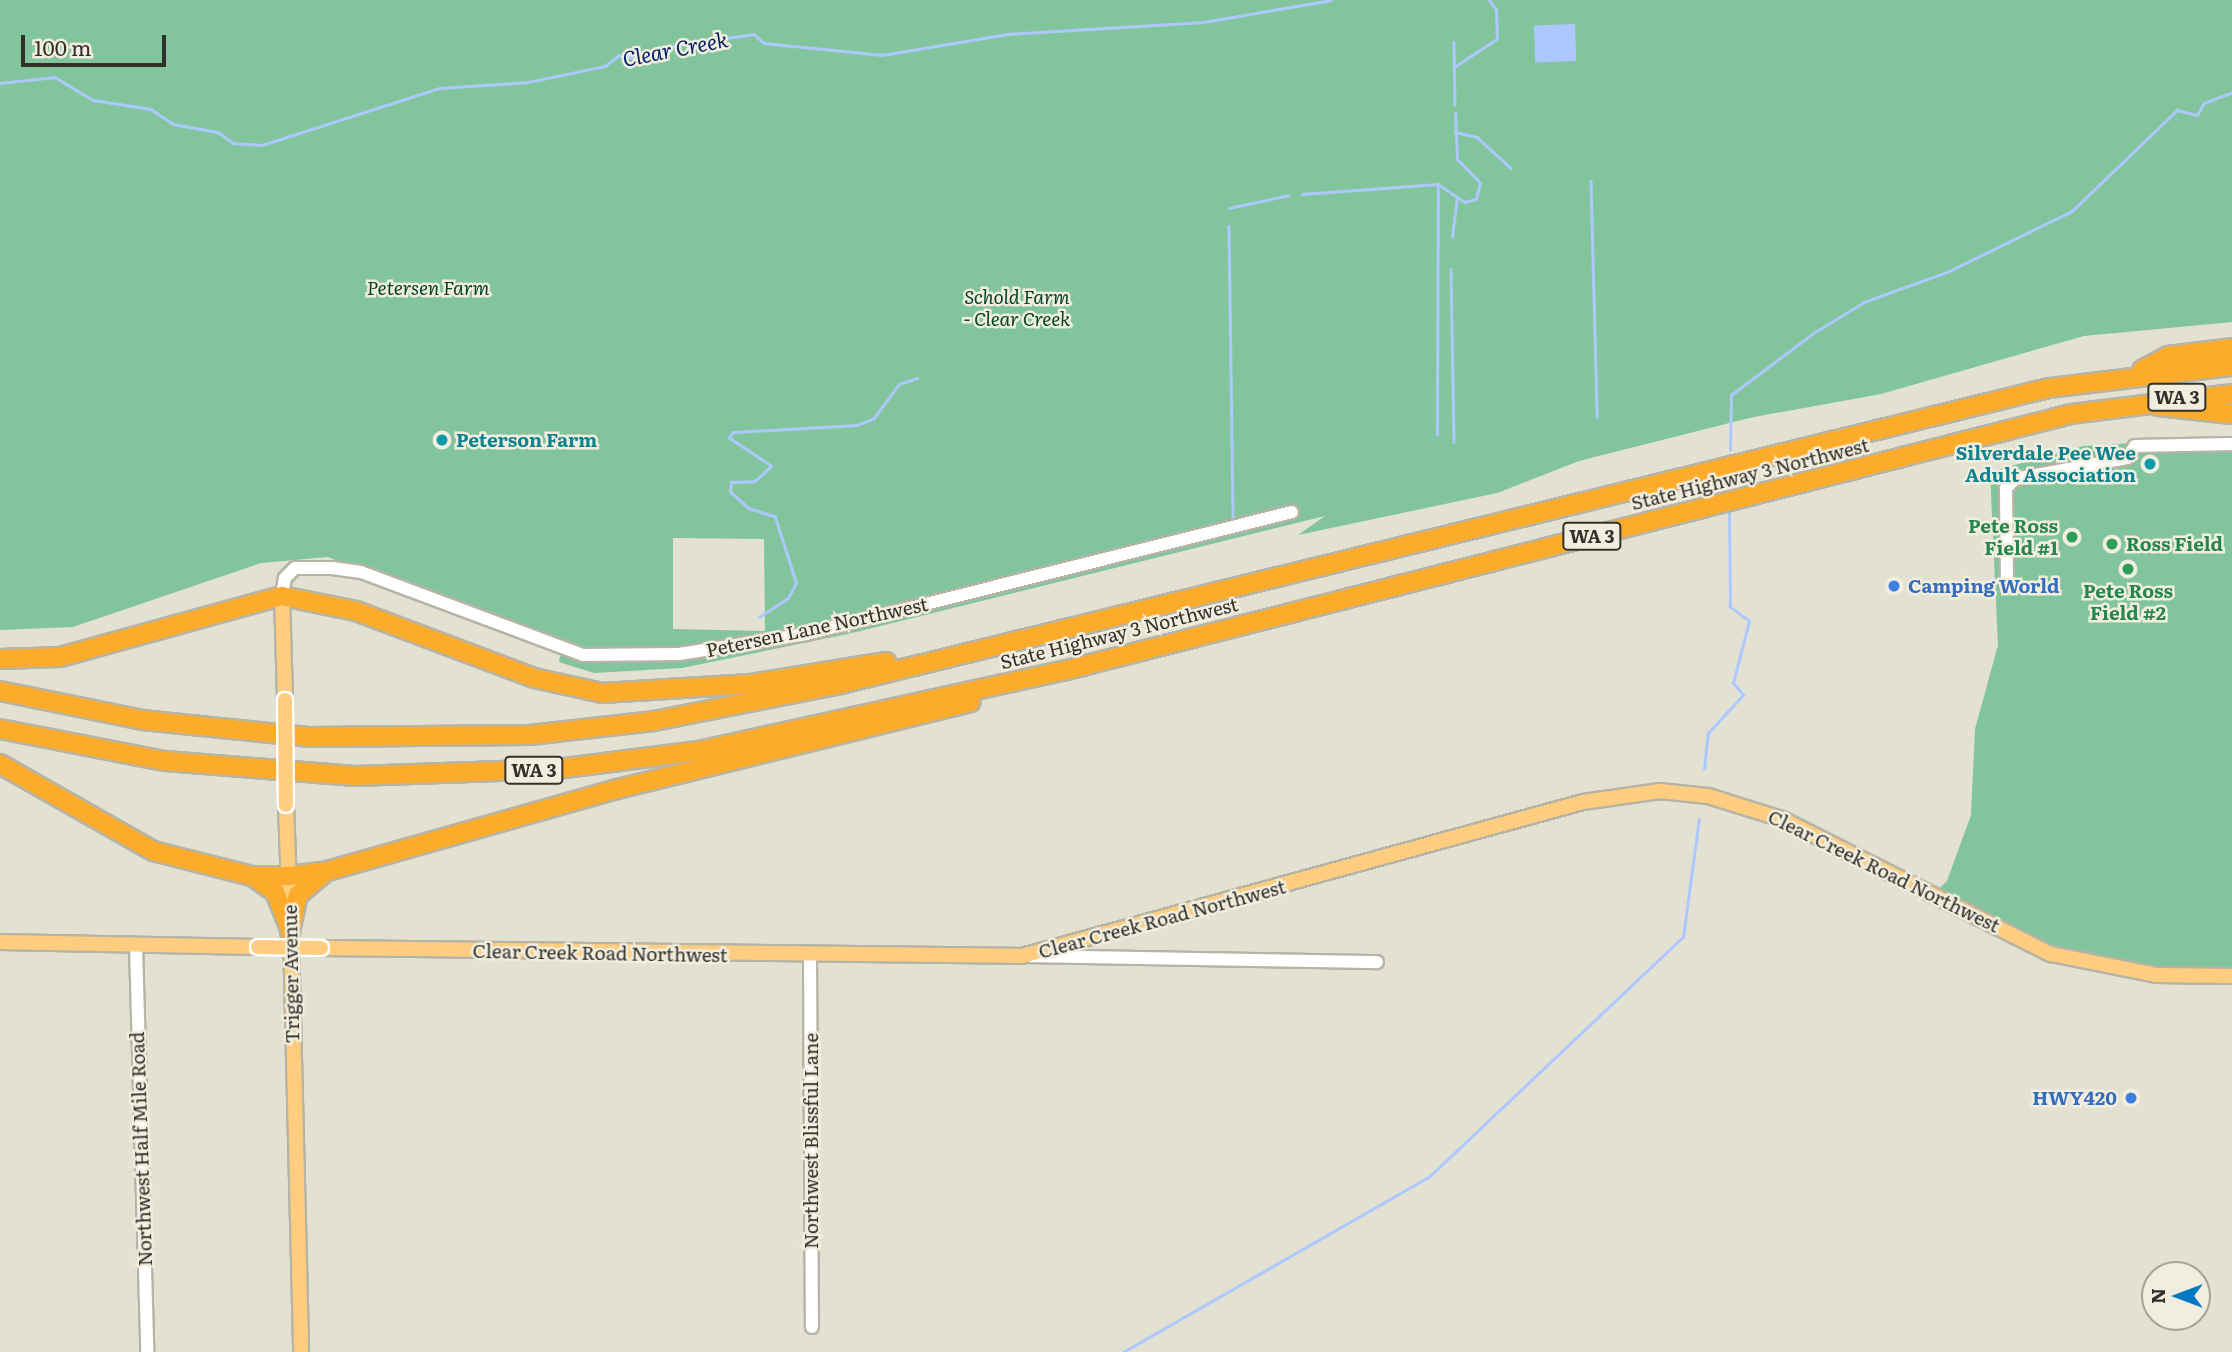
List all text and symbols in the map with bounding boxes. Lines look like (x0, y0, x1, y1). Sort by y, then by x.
scale bar (24, 21, 170, 65)
water label: Clear Creek (620, 25, 730, 71)
text: 100 m (34, 31, 91, 62)
park label: Petersen Farm (367, 277, 489, 299)
park label: Schold Farm - Clear Creek (964, 286, 1070, 330)
road number: WA 3 (2147, 382, 2207, 412)
place label: Peterson Farm (456, 429, 597, 451)
marker: Peterson Farm (434, 432, 450, 448)
street label: State Highway 3 Northwest (1629, 433, 1871, 515)
place label: Silverdale Pee Wee Adult Association (1956, 442, 2136, 486)
marker: Silverdale Pee Wee Adult Association (2142, 456, 2158, 472)
place label: Pete Ross Field #1 (1968, 515, 2058, 559)
road number: WA 3 (1562, 522, 1622, 550)
marker: Pete Ross Field #1 (2064, 529, 2080, 545)
place label: Ross Field (2126, 533, 2223, 555)
marker: Ross Field (2104, 536, 2120, 552)
marker: Pete Ross Field #2 (2120, 561, 2136, 577)
place label: Camping World (1908, 575, 2059, 597)
marker: Camping World (1886, 578, 1902, 594)
place label: Pete Ross Field #2 (2083, 580, 2173, 624)
street label: Petersen Lane Northwest (704, 592, 930, 662)
street label: State Highway 3 Northwest (998, 592, 1240, 674)
road number: WA 3 (504, 756, 564, 784)
street label: Clear Creek Road Northwest (1764, 805, 2004, 937)
street label: Clear Creek Road Northwest (1036, 875, 1288, 963)
street label: Trigger Avenue (278, 904, 304, 1044)
street label: Clear Creek Road Northwest (472, 939, 728, 967)
street label: Northwest Half Mile Road (126, 1031, 156, 1267)
street label: Northwest Blissful Lane (800, 1033, 822, 1249)
place label: HWY420 (2032, 1087, 2117, 1109)
marker: HWY420 (2123, 1090, 2139, 1106)
north arrow (2141, 1261, 2211, 1331)
text: N (2143, 1288, 2171, 1304)

